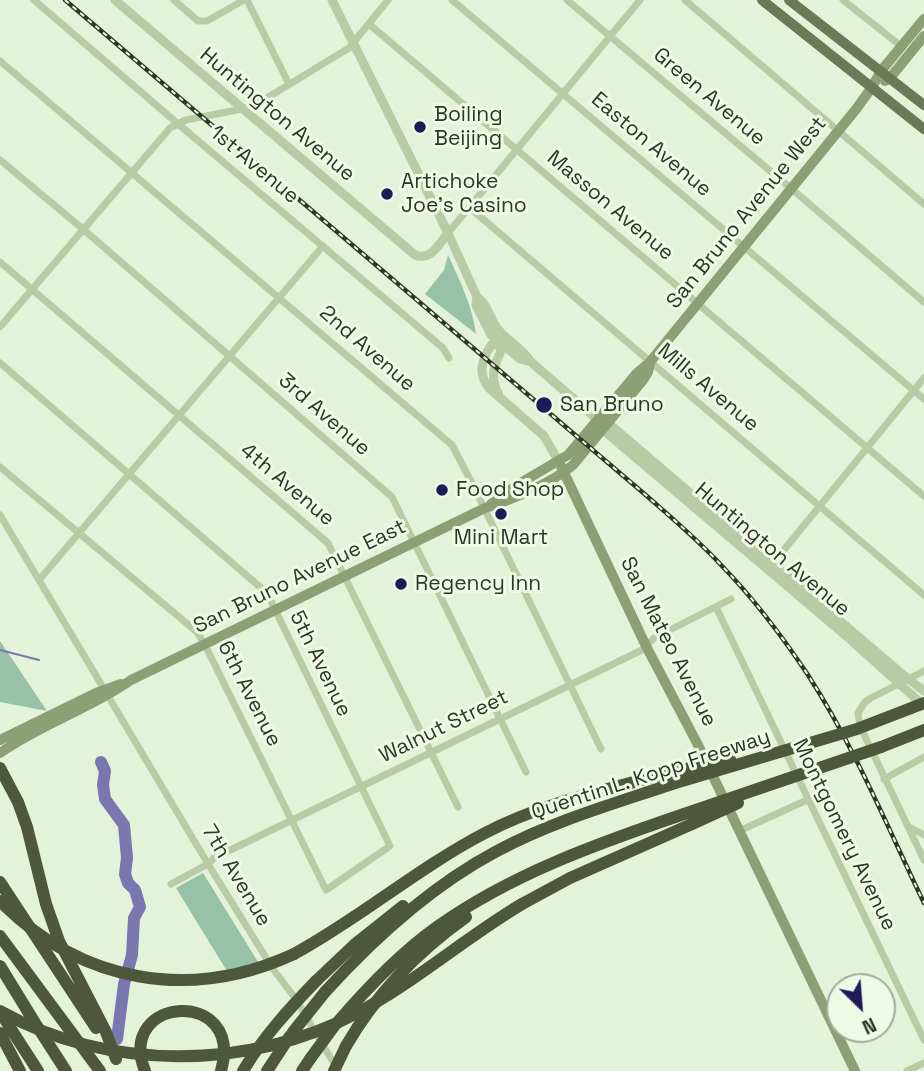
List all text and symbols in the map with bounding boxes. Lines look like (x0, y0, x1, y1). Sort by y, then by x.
street label: Huntington Avenue (194, 43, 360, 187)
street label: Green Avenue (648, 43, 770, 151)
street label: Easton Avenue (586, 87, 716, 203)
place label: Boiling Beijing (434, 102, 503, 152)
street label: San Bruno Avenue West (662, 112, 832, 314)
marker: Boiling Beijing (412, 119, 428, 135)
street label: 1st Avenue (204, 120, 304, 210)
street label: Masson Avenue (541, 146, 679, 266)
place label: Artichoke Joe's Casino (401, 169, 527, 219)
marker: Artichoke Joe's Casino (379, 186, 395, 202)
street label: 2nd Avenue (314, 301, 420, 397)
street label: Mills Avenue (652, 338, 764, 438)
street label: 3rd Avenue (273, 368, 375, 462)
place label: San Bruno (560, 392, 664, 418)
marker: San Bruno (534, 395, 554, 415)
street label: 4th Avenue (235, 438, 339, 532)
place label: Food Shop (456, 477, 564, 503)
street label: Huntington Avenue (689, 478, 855, 622)
marker: Food Shop (434, 482, 450, 498)
marker: Mini Mart (493, 506, 509, 522)
street label: San Bruno Avenue East (190, 515, 410, 639)
place label: Mini Mart (454, 525, 548, 551)
street label: San Mateo Avenue (614, 553, 722, 731)
place label: Regency Inn (415, 571, 541, 597)
marker: Regency Inn (393, 576, 409, 592)
street label: 5th Avenue (284, 607, 356, 721)
street label: 6th Avenue (212, 637, 286, 751)
street label: Walnut Street (375, 685, 513, 769)
street label: Quentin L. Kopp Freeway (528, 724, 774, 826)
street label: Montgomery Avenue (787, 735, 901, 935)
street label: 7th Avenue (196, 821, 276, 931)
north arrow (826, 973, 896, 1043)
text: N (858, 1012, 880, 1040)

